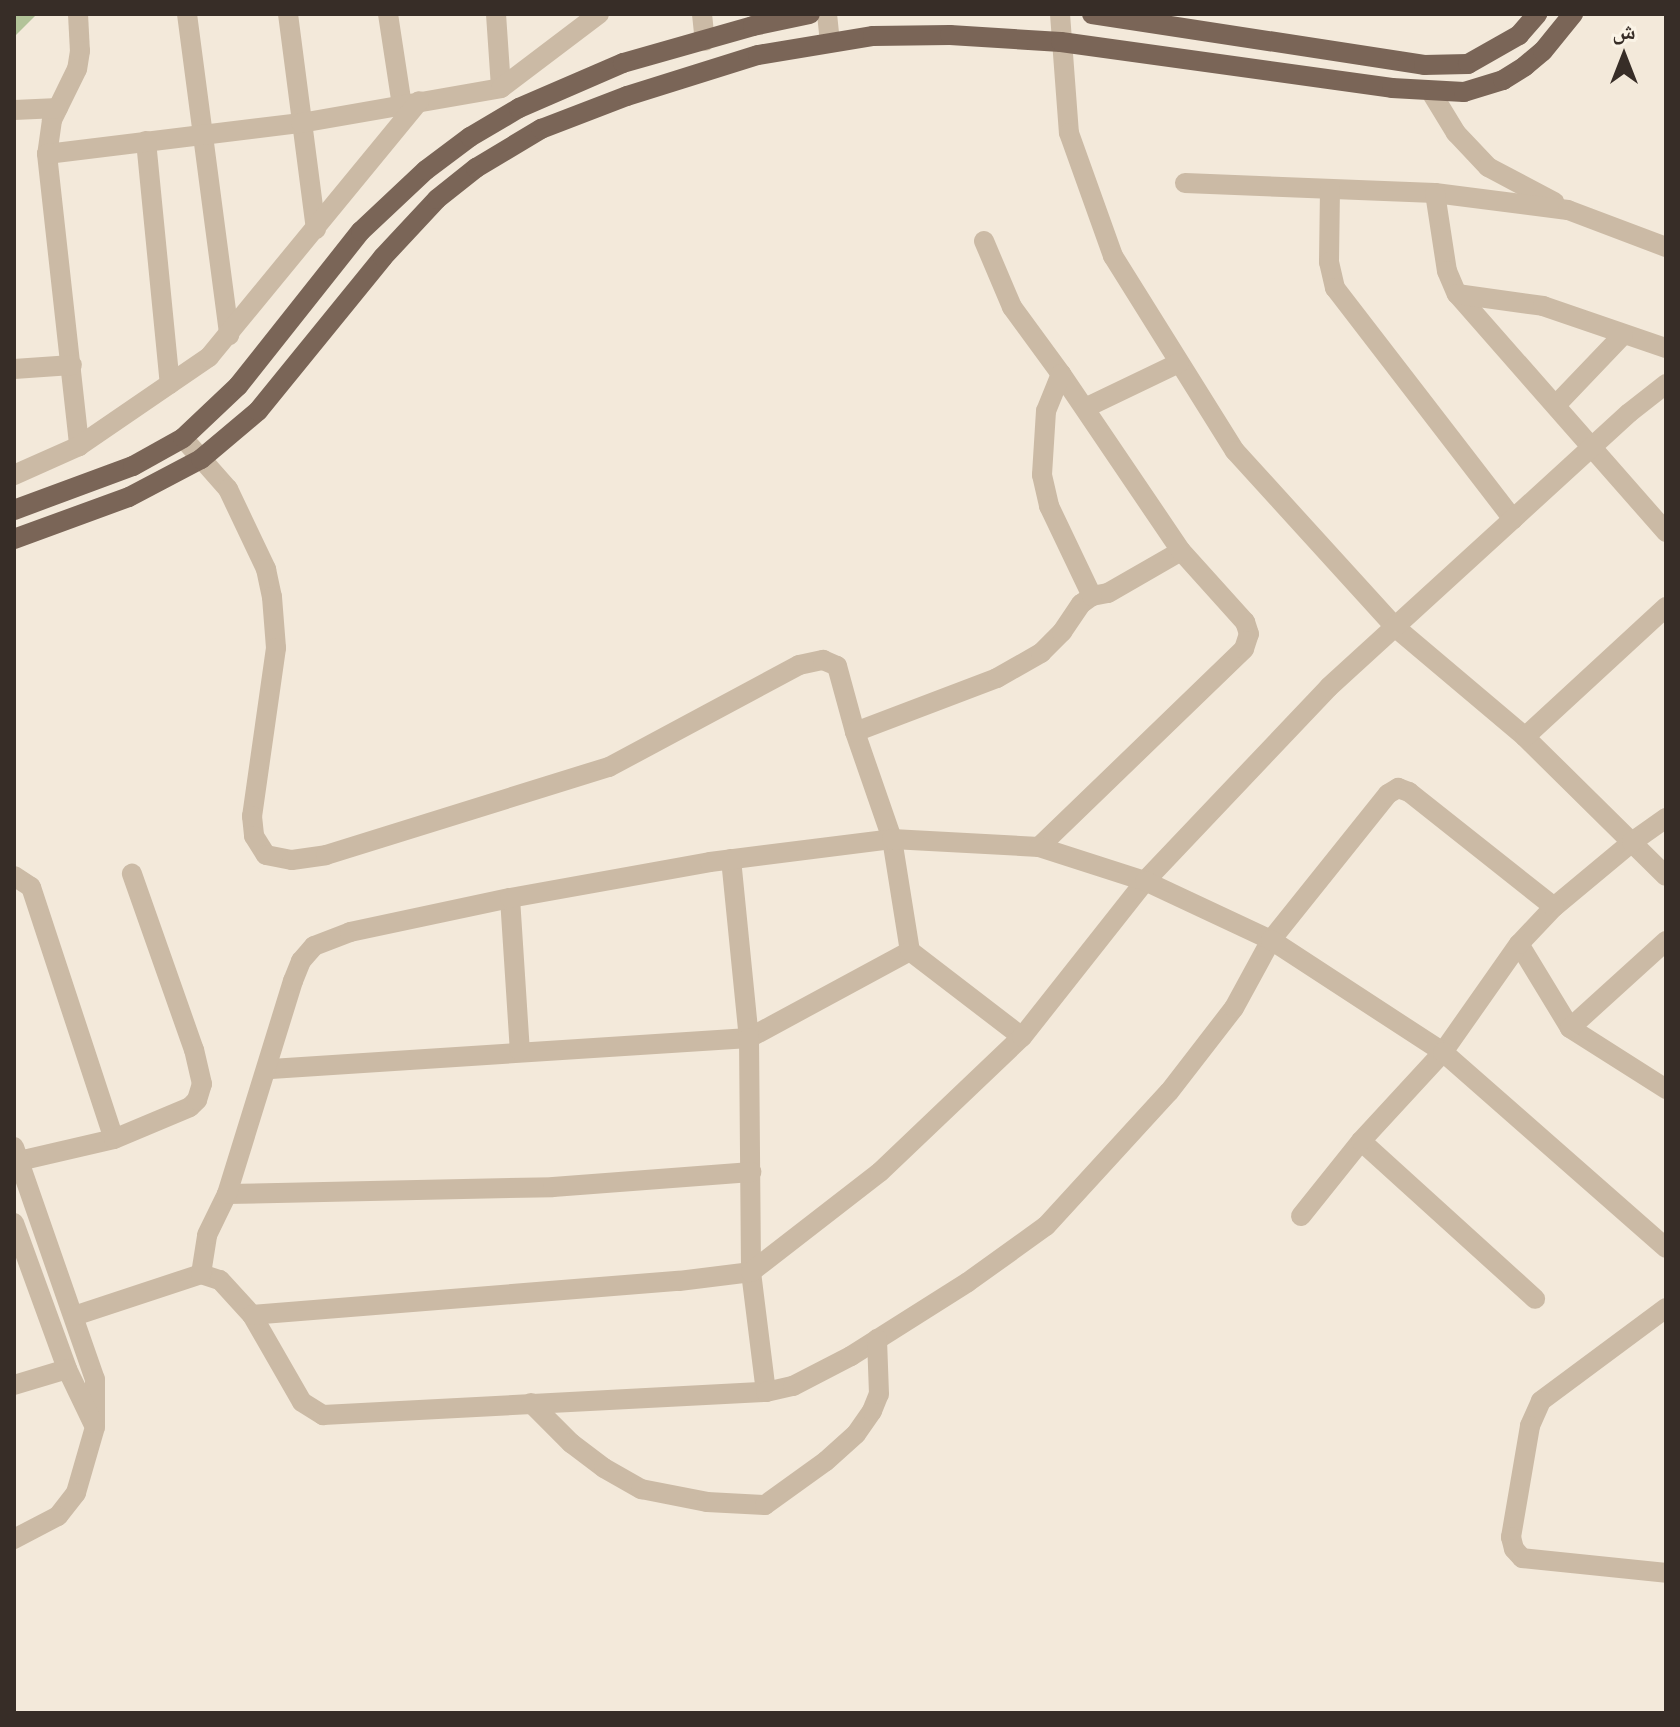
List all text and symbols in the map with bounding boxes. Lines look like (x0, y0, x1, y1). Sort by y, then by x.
north arrow (1584, 16, 1664, 96)
text: ش (1612, 18, 1636, 45)

